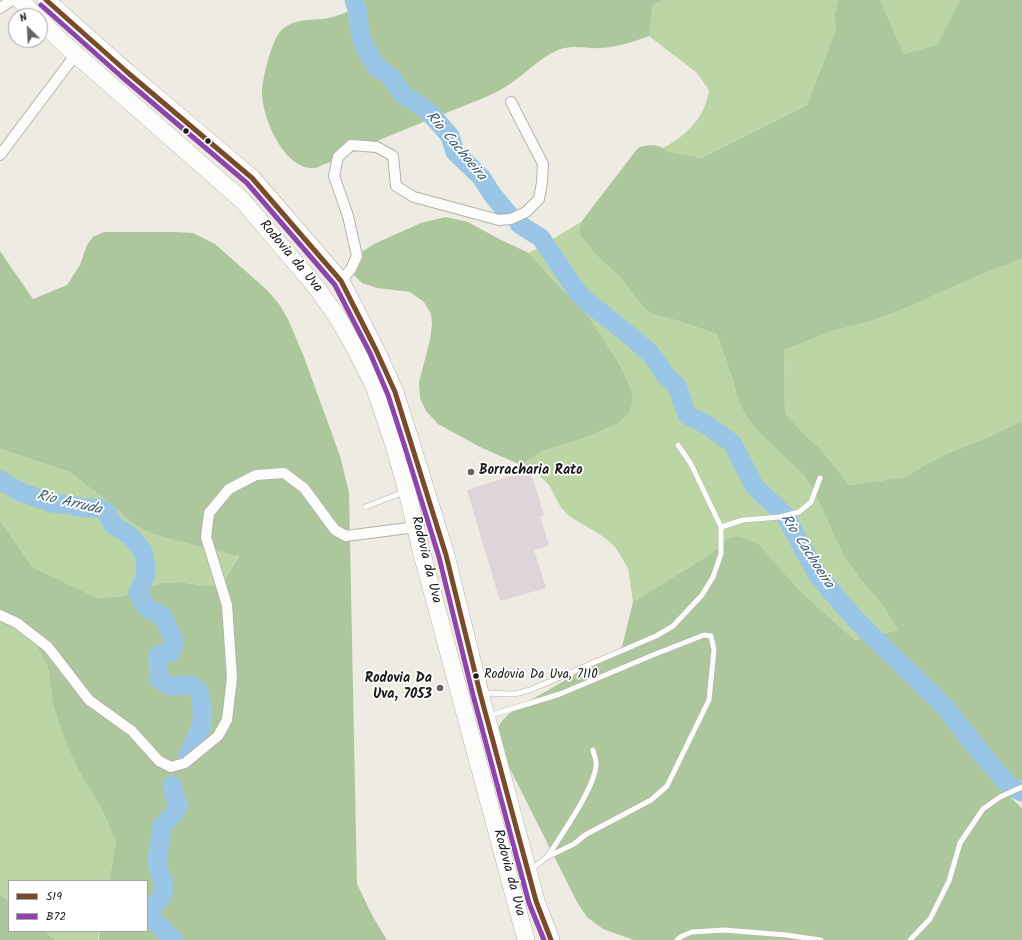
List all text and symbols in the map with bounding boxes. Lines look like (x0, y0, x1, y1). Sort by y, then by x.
north arrow (8, 8, 48, 48)
text: N (17, 8, 30, 28)
water label: Rio Cachoeira (421, 109, 489, 185)
unlabelled marker (181, 126, 191, 136)
unlabelled marker (203, 136, 213, 146)
street label: Rodovia da Uva (255, 217, 325, 297)
place label: Borracharia Rato (479, 464, 583, 480)
marker: Borracharia Rato (466, 467, 476, 477)
water label: Rio Arruda (35, 488, 103, 520)
water label: Rio Cachoeira (775, 511, 837, 593)
street label: Rodovia da Uva (406, 515, 444, 605)
place label: Rodovia Da Uva, 7110 (484, 668, 598, 684)
marker: Rodovia Da Uva, 7110 (471, 671, 481, 681)
place label: Rodovia Da Uva, 7053 (365, 672, 432, 704)
marker: Rodovia Da Uva, 7053 (435, 683, 445, 693)
street label: Rodovia da Uva (488, 828, 528, 918)
legend (8, 880, 148, 932)
text: S19 (46, 887, 62, 906)
text: B72 (46, 907, 66, 926)

